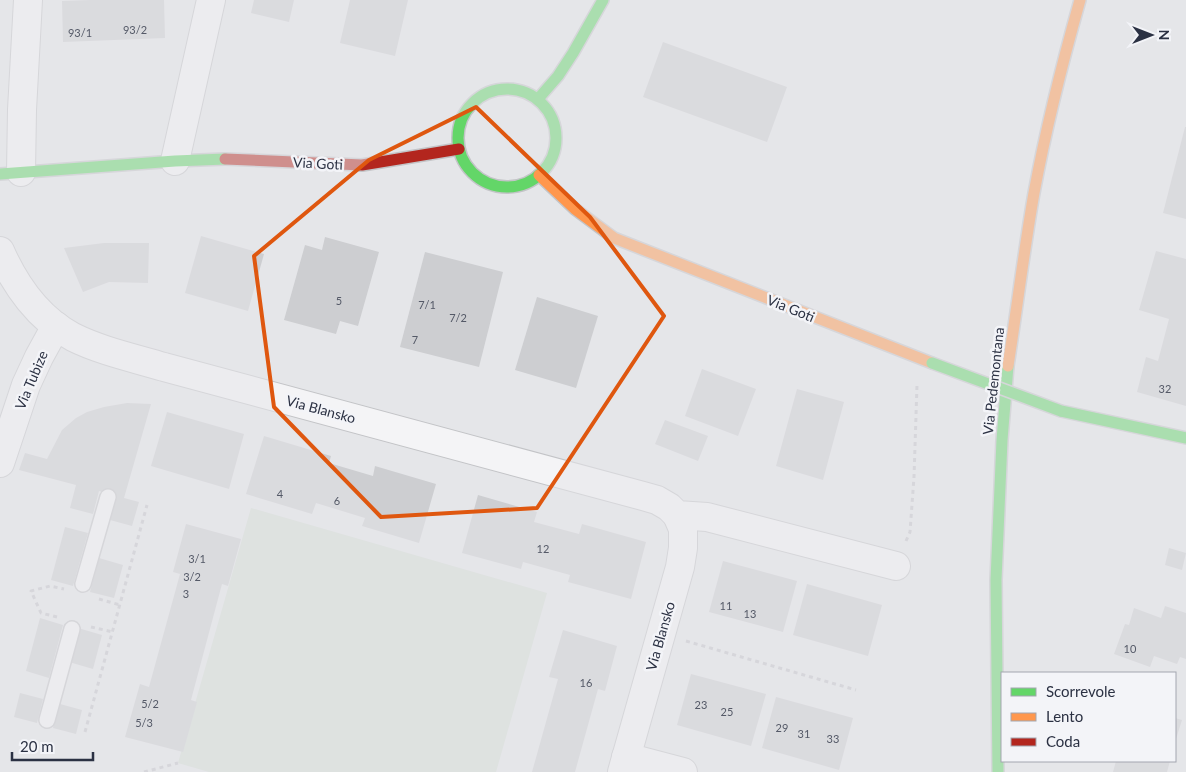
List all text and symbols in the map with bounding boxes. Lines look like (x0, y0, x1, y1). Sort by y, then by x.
north arrow (1126, 10, 1176, 60)
house number: 93/2 (123, 23, 147, 36)
house number: 93/1 (68, 26, 92, 39)
text: N (1156, 30, 1173, 40)
street label: Via Goti (293, 153, 343, 173)
street label: Via Goti (765, 291, 817, 325)
house number: 5 (336, 294, 342, 307)
house number: 7/1 (418, 298, 436, 311)
house number: 7/2 (449, 311, 467, 324)
street label: Via Pedemontana (979, 326, 1007, 436)
house number: 7 (412, 333, 418, 346)
street label: Via Tubize (11, 348, 51, 412)
house number: 32 (1159, 382, 1171, 395)
street label: Via Blansko (284, 392, 358, 426)
house number: 4 (277, 487, 284, 500)
house number: 6 (334, 494, 340, 507)
house number: 12 (537, 542, 549, 555)
house number: 3/1 (188, 552, 206, 565)
house number: 3/2 (183, 570, 201, 583)
house number: 3 (183, 587, 189, 600)
street label: Via Blansko (642, 599, 678, 673)
house number: 11 (720, 599, 732, 612)
house number: 13 (744, 607, 756, 620)
house number: 10 (1124, 642, 1137, 655)
legend (1001, 672, 1176, 762)
house number: 16 (580, 676, 592, 689)
text: Scorrevole (1046, 682, 1116, 700)
house number: 5/2 (141, 697, 159, 710)
house number: 23 (695, 698, 707, 711)
house number: 25 (721, 705, 733, 718)
text: Lento (1046, 707, 1083, 725)
house number: 5/3 (135, 716, 153, 729)
house number: 29 (776, 721, 788, 734)
house number: 31 (798, 727, 810, 740)
scale bar (12, 730, 94, 762)
house number: 33 (827, 732, 839, 745)
text: Coda (1046, 732, 1080, 750)
text: 20 m (20, 737, 54, 755)

